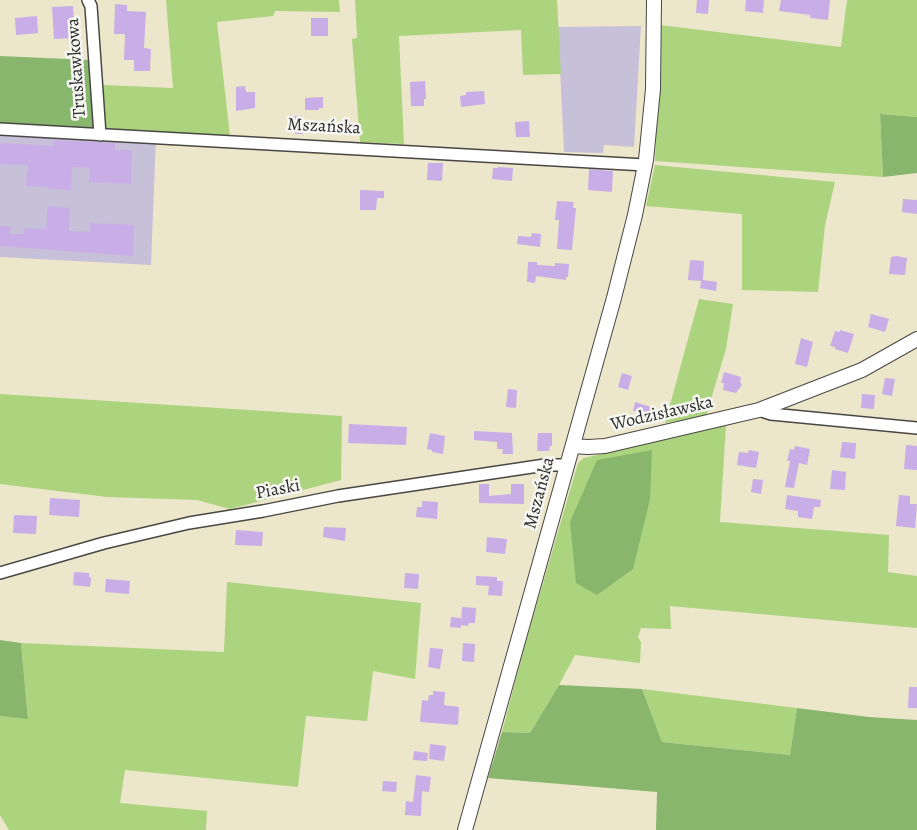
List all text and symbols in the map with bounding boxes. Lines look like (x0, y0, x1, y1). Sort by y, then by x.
street label: Truskawkowa (63, 17, 91, 119)
street label: Mszańska (287, 114, 361, 140)
street label: Wodzisławska (609, 392, 715, 436)
street label: Mszańska (520, 455, 560, 531)
street label: Piaski (254, 475, 302, 505)

